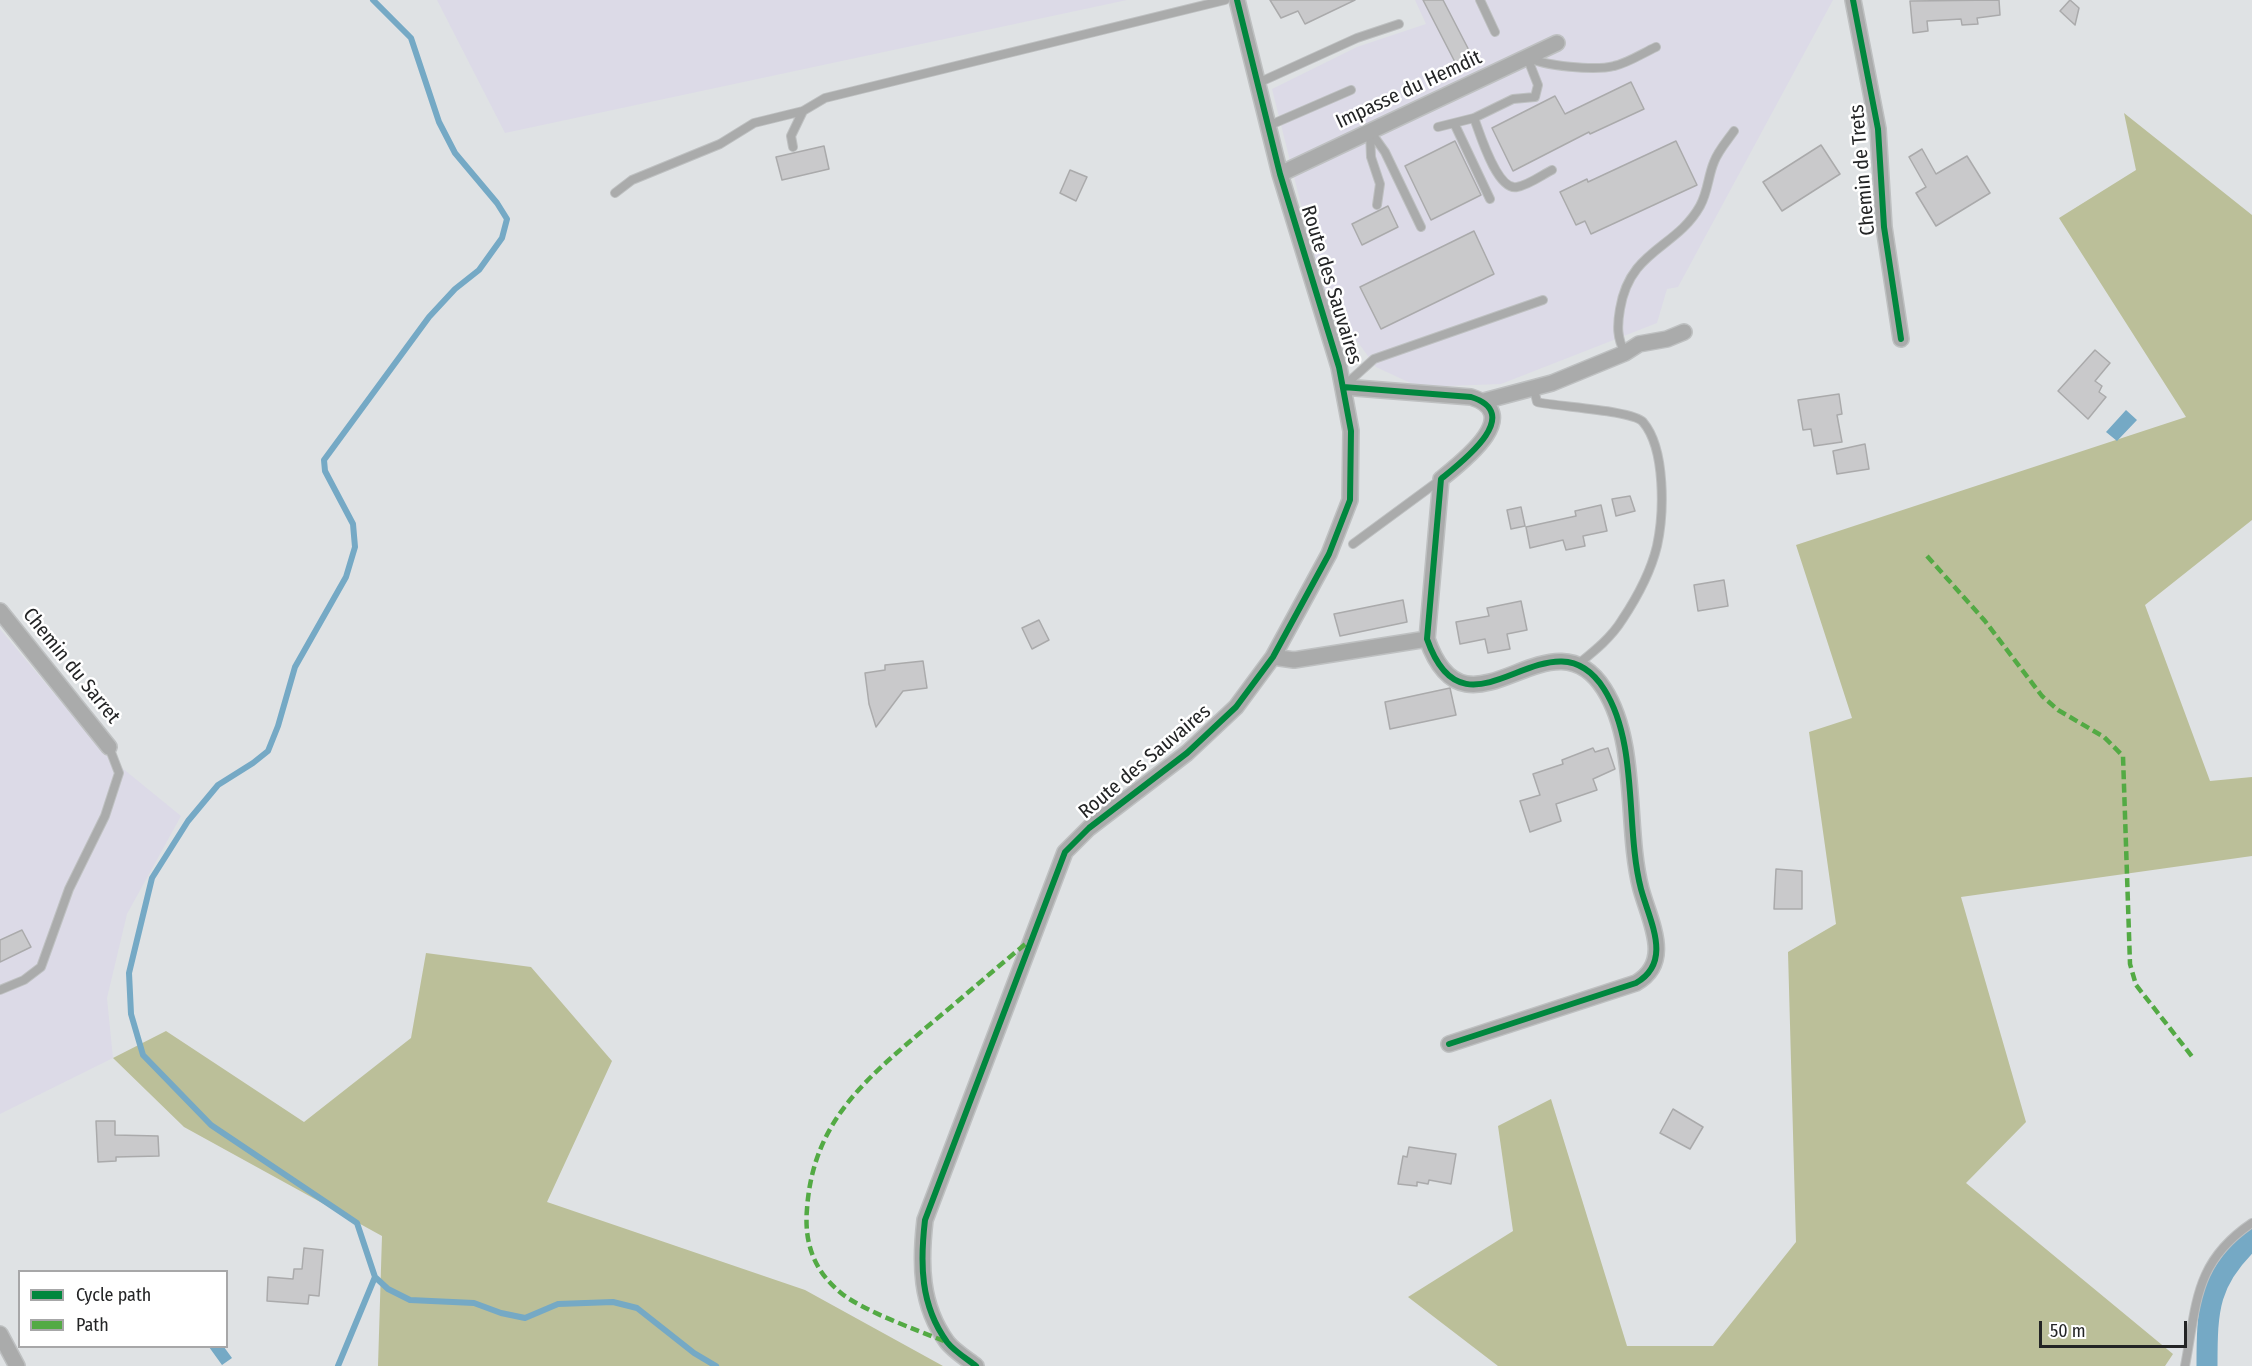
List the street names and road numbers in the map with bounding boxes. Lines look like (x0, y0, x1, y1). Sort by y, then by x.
street label: Impasse du Hemdit (1332, 46, 1486, 134)
street label: Chemin de Trets (1845, 104, 1881, 236)
street label: Route des Sauvaires (1295, 203, 1367, 367)
street label: Chemin du Sarret (17, 603, 125, 729)
street label: Route des Sauvaires (1074, 700, 1216, 824)

